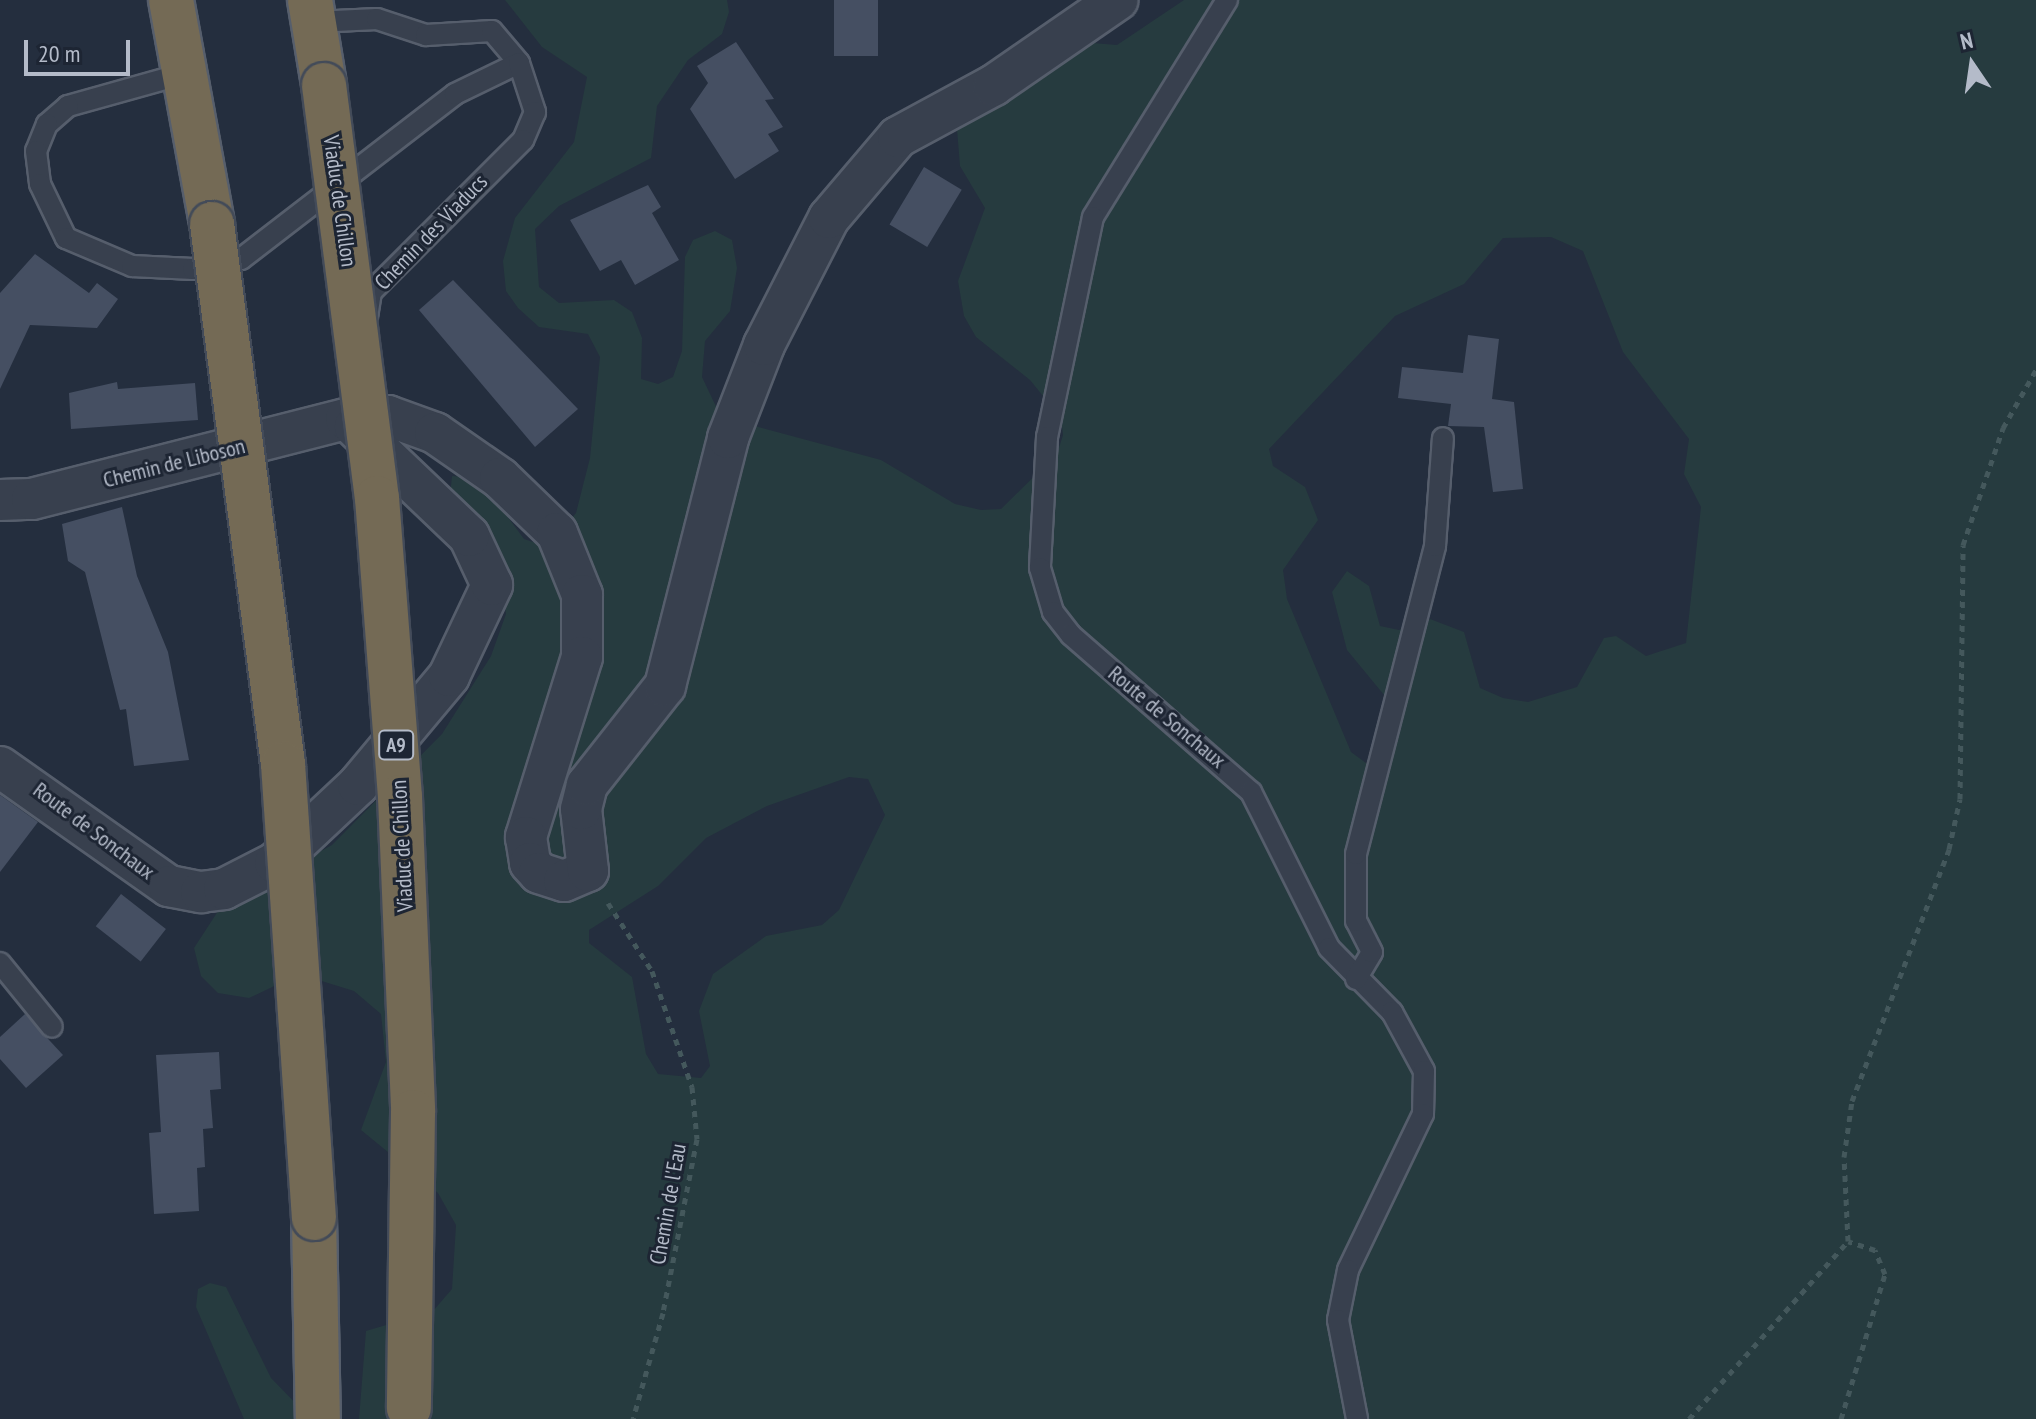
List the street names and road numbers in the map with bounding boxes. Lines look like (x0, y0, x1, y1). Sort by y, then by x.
street label: Viaduc de Chillon (318, 134, 362, 268)
street label: Chemin des Viaducs (369, 168, 493, 296)
street label: Chemin de Liboson (100, 433, 248, 493)
street label: Route de Sonchaux (1103, 660, 1231, 774)
road number: A9 (378, 729, 414, 761)
street label: Route de Sonchaux (28, 777, 160, 885)
street label: Viaduc de Chillon (385, 779, 419, 913)
street label: Chemin de l'Eau (644, 1141, 692, 1267)

